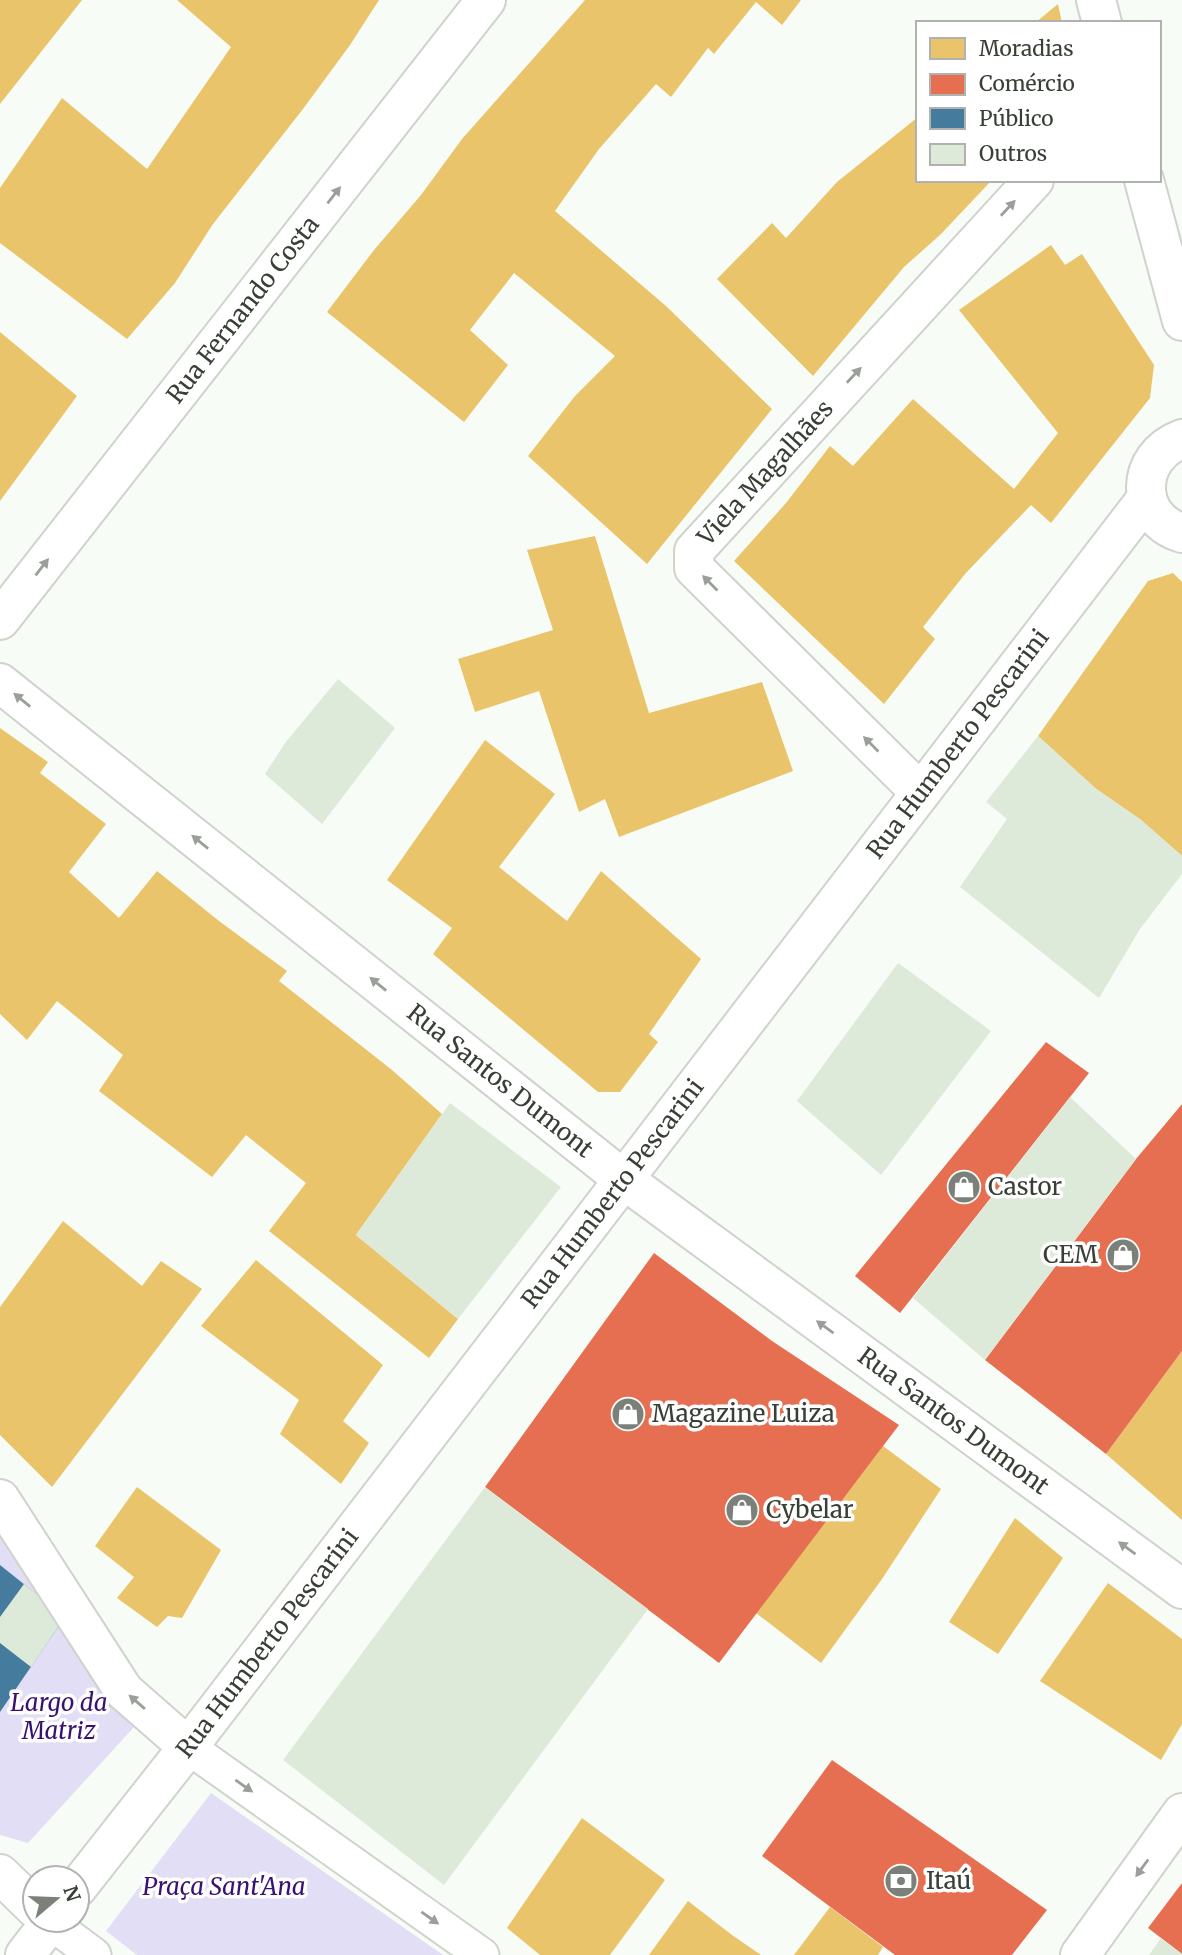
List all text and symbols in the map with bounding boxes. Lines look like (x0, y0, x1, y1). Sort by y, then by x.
legend (916, 21, 1161, 182)
text: Moradias (979, 35, 1074, 62)
text: Comércio (979, 70, 1075, 97)
text: Público (979, 105, 1054, 132)
text: Outros (979, 140, 1047, 167)
one-way arrow (326, 186, 340, 204)
one-way arrow (1000, 199, 1016, 217)
street label: Rua Fernando Costa (160, 210, 326, 410)
one-way arrow (846, 366, 862, 384)
street label: Viela Magalhães (690, 393, 840, 553)
one-way arrow (35, 558, 50, 576)
one-way arrow (702, 576, 719, 592)
street label: Rua Humberto Pescarini (860, 623, 1056, 865)
one-way arrow (14, 693, 32, 708)
one-way arrow (863, 735, 880, 752)
one-way arrow (191, 836, 209, 850)
one-way arrow (369, 977, 386, 992)
street label: Rua Santos Dumont (401, 997, 600, 1165)
street label: Rua Humberto Pescarini (515, 1072, 710, 1314)
shop icon: Castor (945, 1168, 983, 1206)
place label: Castor (988, 1171, 1062, 1202)
shop icon: CEM (1104, 1236, 1142, 1274)
place label: CEM (1043, 1239, 1098, 1270)
one-way arrow (816, 1320, 834, 1335)
street label: Rua Santos Dumont (852, 1341, 1056, 1502)
shop icon: Magazine Luiza (609, 1395, 647, 1433)
place label: Magazine Luiza (652, 1398, 835, 1429)
shop icon: Cybelar (723, 1491, 761, 1529)
place label: Cybelar (766, 1494, 854, 1525)
street label: Rua Humberto Pescarini (169, 1522, 365, 1764)
one-way arrow (1118, 1542, 1136, 1556)
park label: Largo da Matriz (11, 1687, 107, 1746)
one-way arrow (128, 1694, 146, 1710)
one-way arrow (235, 1779, 253, 1793)
one-way arrow (1135, 1859, 1149, 1877)
bank icon: Itaú (882, 1862, 920, 1900)
north arrow (21, 1864, 91, 1934)
place label: Itaú (926, 1865, 971, 1896)
park label: Praça Sant'Ana (142, 1871, 306, 1902)
text: N (58, 1882, 86, 1904)
one-way arrow (421, 1911, 439, 1925)

